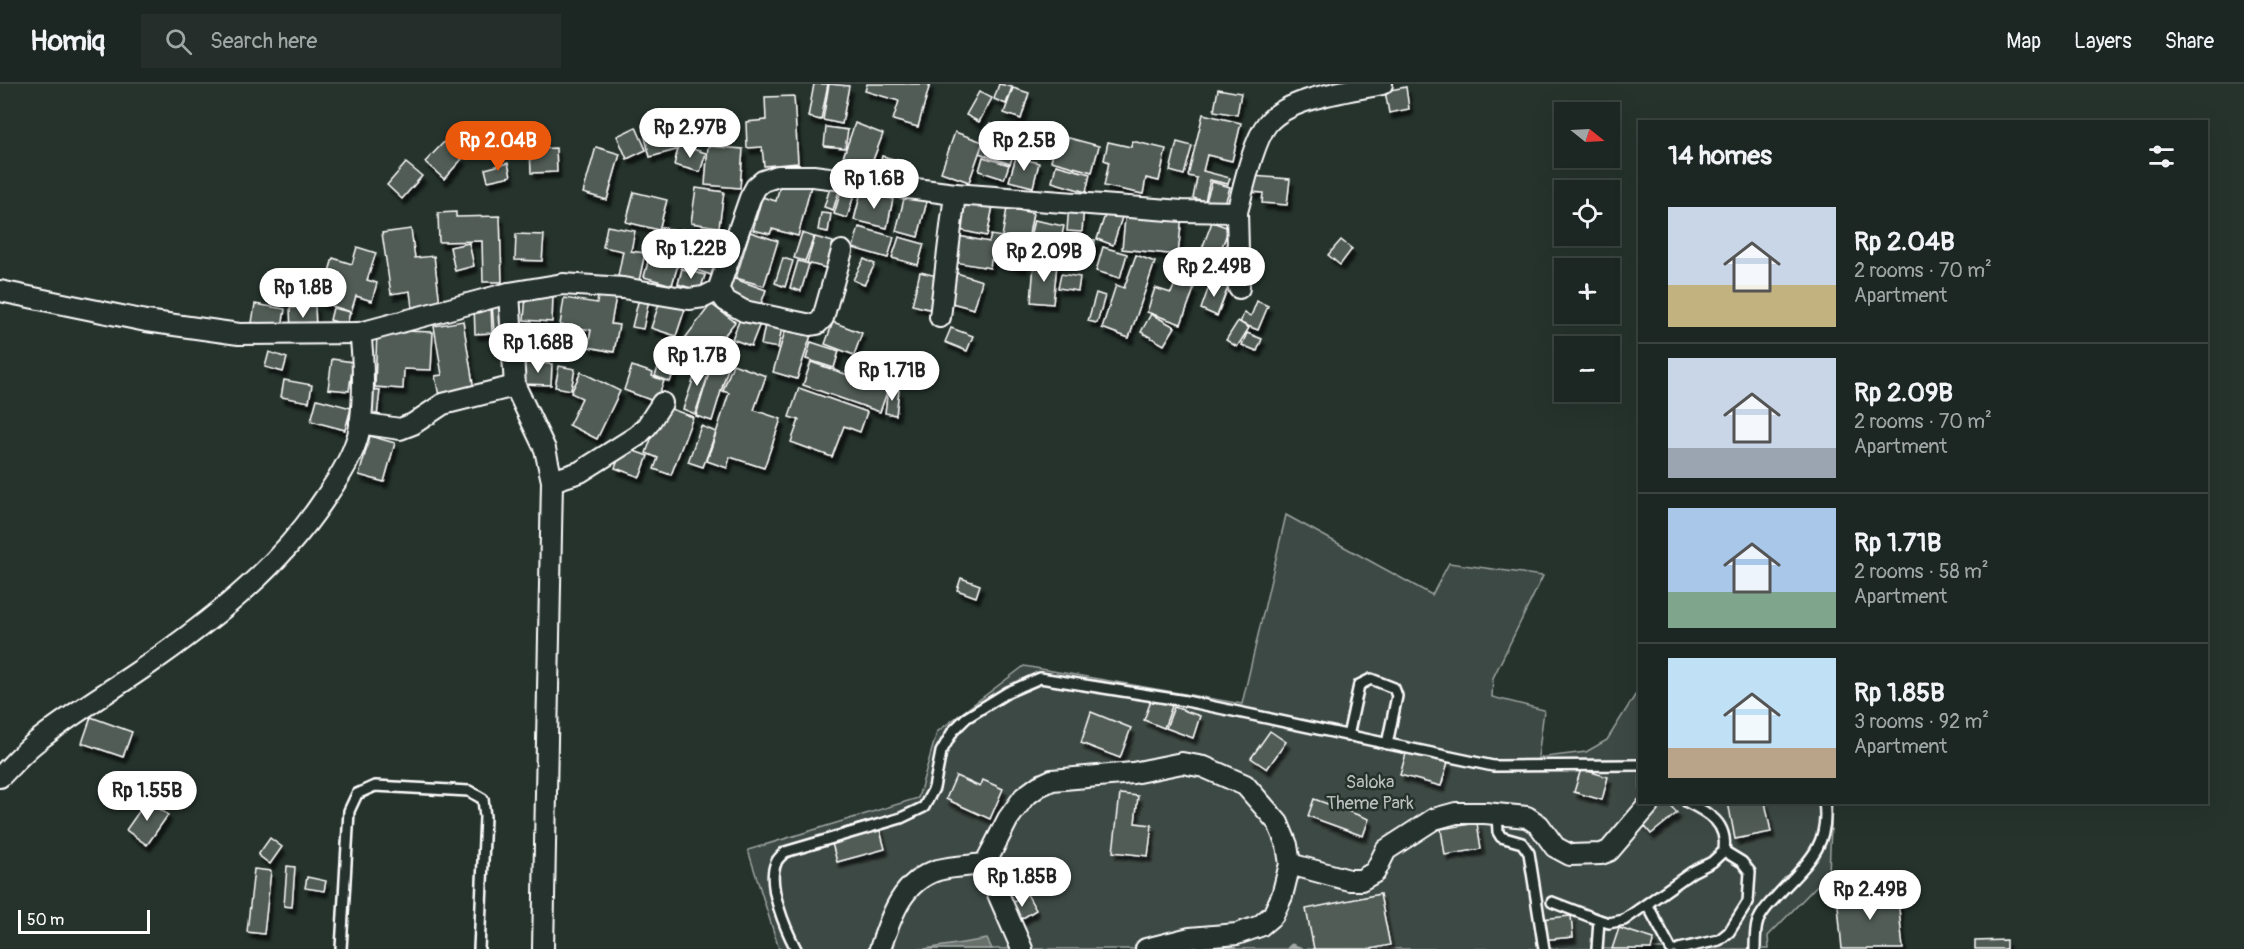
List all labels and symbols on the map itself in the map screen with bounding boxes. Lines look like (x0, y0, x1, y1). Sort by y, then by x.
north arrow (1554, 102, 1620, 168)
pin: Rp 2.97B (628, 108, 752, 159)
pin: Rp 2.04B (436, 121, 560, 172)
pin: Rp 2.5B (969, 121, 1079, 172)
pin: Rp 1.6B (819, 159, 929, 210)
pin: Rp 1.22B (629, 229, 753, 280)
pin: Rp 2.09B (982, 232, 1106, 283)
pin: Rp 2.49B (1152, 247, 1276, 298)
pin: Rp 1.8B (248, 268, 358, 319)
pin: Rp 1.68B (476, 323, 600, 374)
pin: Rp 1.7B (642, 336, 752, 387)
pin: Rp 1.71B (830, 351, 954, 402)
pin: Rp 1.55B (85, 771, 209, 822)
park label: Saloka Theme Park (1326, 771, 1414, 815)
pin: Rp 1.85B (960, 857, 1084, 908)
pin: Rp 2.49B (1808, 870, 1932, 921)
scale bar (18, 907, 150, 934)

